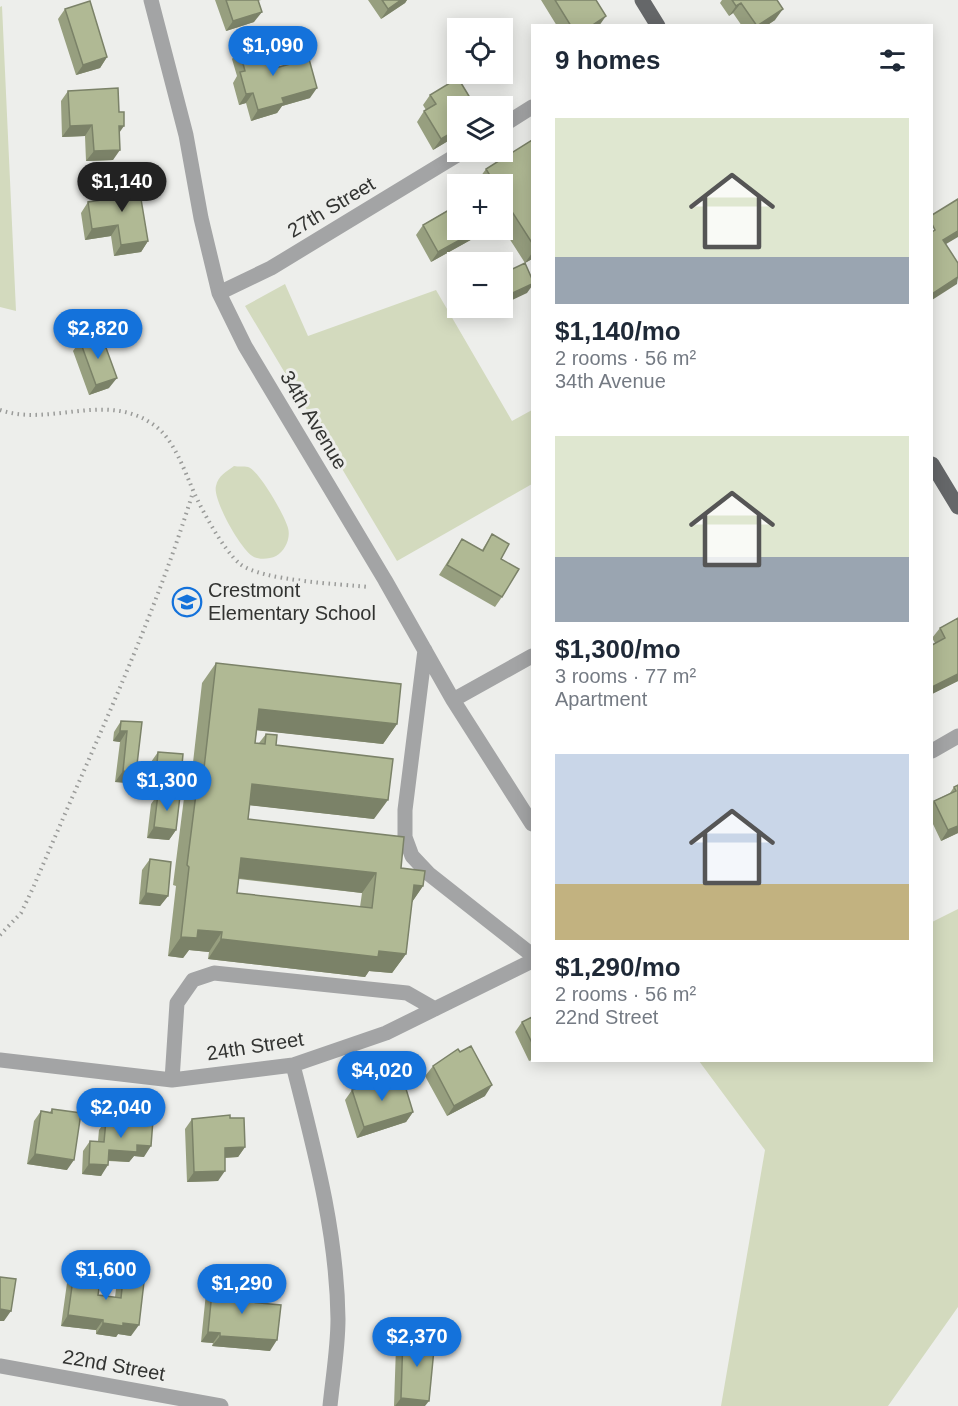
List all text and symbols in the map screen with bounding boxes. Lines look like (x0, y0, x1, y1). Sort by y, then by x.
map controls (447, 18, 513, 318)
button: locate (447, 18, 513, 84)
pin: $1,090 (224, 26, 322, 77)
text: $1,090 (242, 34, 304, 56)
icon: filters (876, 44, 909, 77)
text: 9 homes (555, 45, 661, 75)
button: layers (447, 96, 513, 162)
icon: home (678, 157, 786, 265)
pin: $1,140 (73, 162, 171, 213)
text: $1,140 (91, 170, 153, 192)
street label: 27th Street (283, 172, 379, 242)
button: + (447, 174, 513, 240)
button: − (447, 252, 513, 318)
pin: $2,820 (49, 309, 147, 360)
text: $1,140/mo (555, 316, 681, 346)
text: $2,820 (67, 317, 129, 339)
text: 2 rooms · 56 m² (555, 347, 696, 369)
street label: 34th Avenue (276, 367, 352, 473)
text: 34th Avenue (555, 370, 666, 392)
icon: home (678, 475, 786, 583)
place label: Crestmont Elementary School (208, 579, 376, 624)
school or university icon: Crestmont Elementary School (171, 586, 203, 618)
text: $1,300/mo (555, 634, 681, 664)
text: 3 rooms · 77 m² (555, 665, 696, 687)
text: Apartment (555, 688, 647, 710)
pin: $1,300 (118, 761, 216, 812)
text: $1,300 (136, 769, 198, 791)
icon: home (678, 793, 786, 901)
text: $1,290/mo (555, 952, 681, 982)
text: 2 rooms · 56 m² (555, 983, 696, 1005)
text: 22nd Street (555, 1006, 658, 1028)
street label: 24th Street (205, 1027, 305, 1065)
pin: $4,020 (333, 1051, 431, 1102)
text: $4,020 (351, 1059, 413, 1081)
pin: $2,040 (72, 1088, 170, 1139)
text: $2,040 (90, 1096, 152, 1118)
pin: $1,600 (57, 1250, 155, 1301)
text: $1,600 (75, 1258, 137, 1280)
pin: $1,290 (193, 1264, 291, 1315)
text: $1,290 (211, 1272, 273, 1294)
pin: $2,370 (368, 1317, 466, 1368)
text: $2,370 (386, 1325, 448, 1347)
street label: 22nd Street (61, 1345, 167, 1385)

